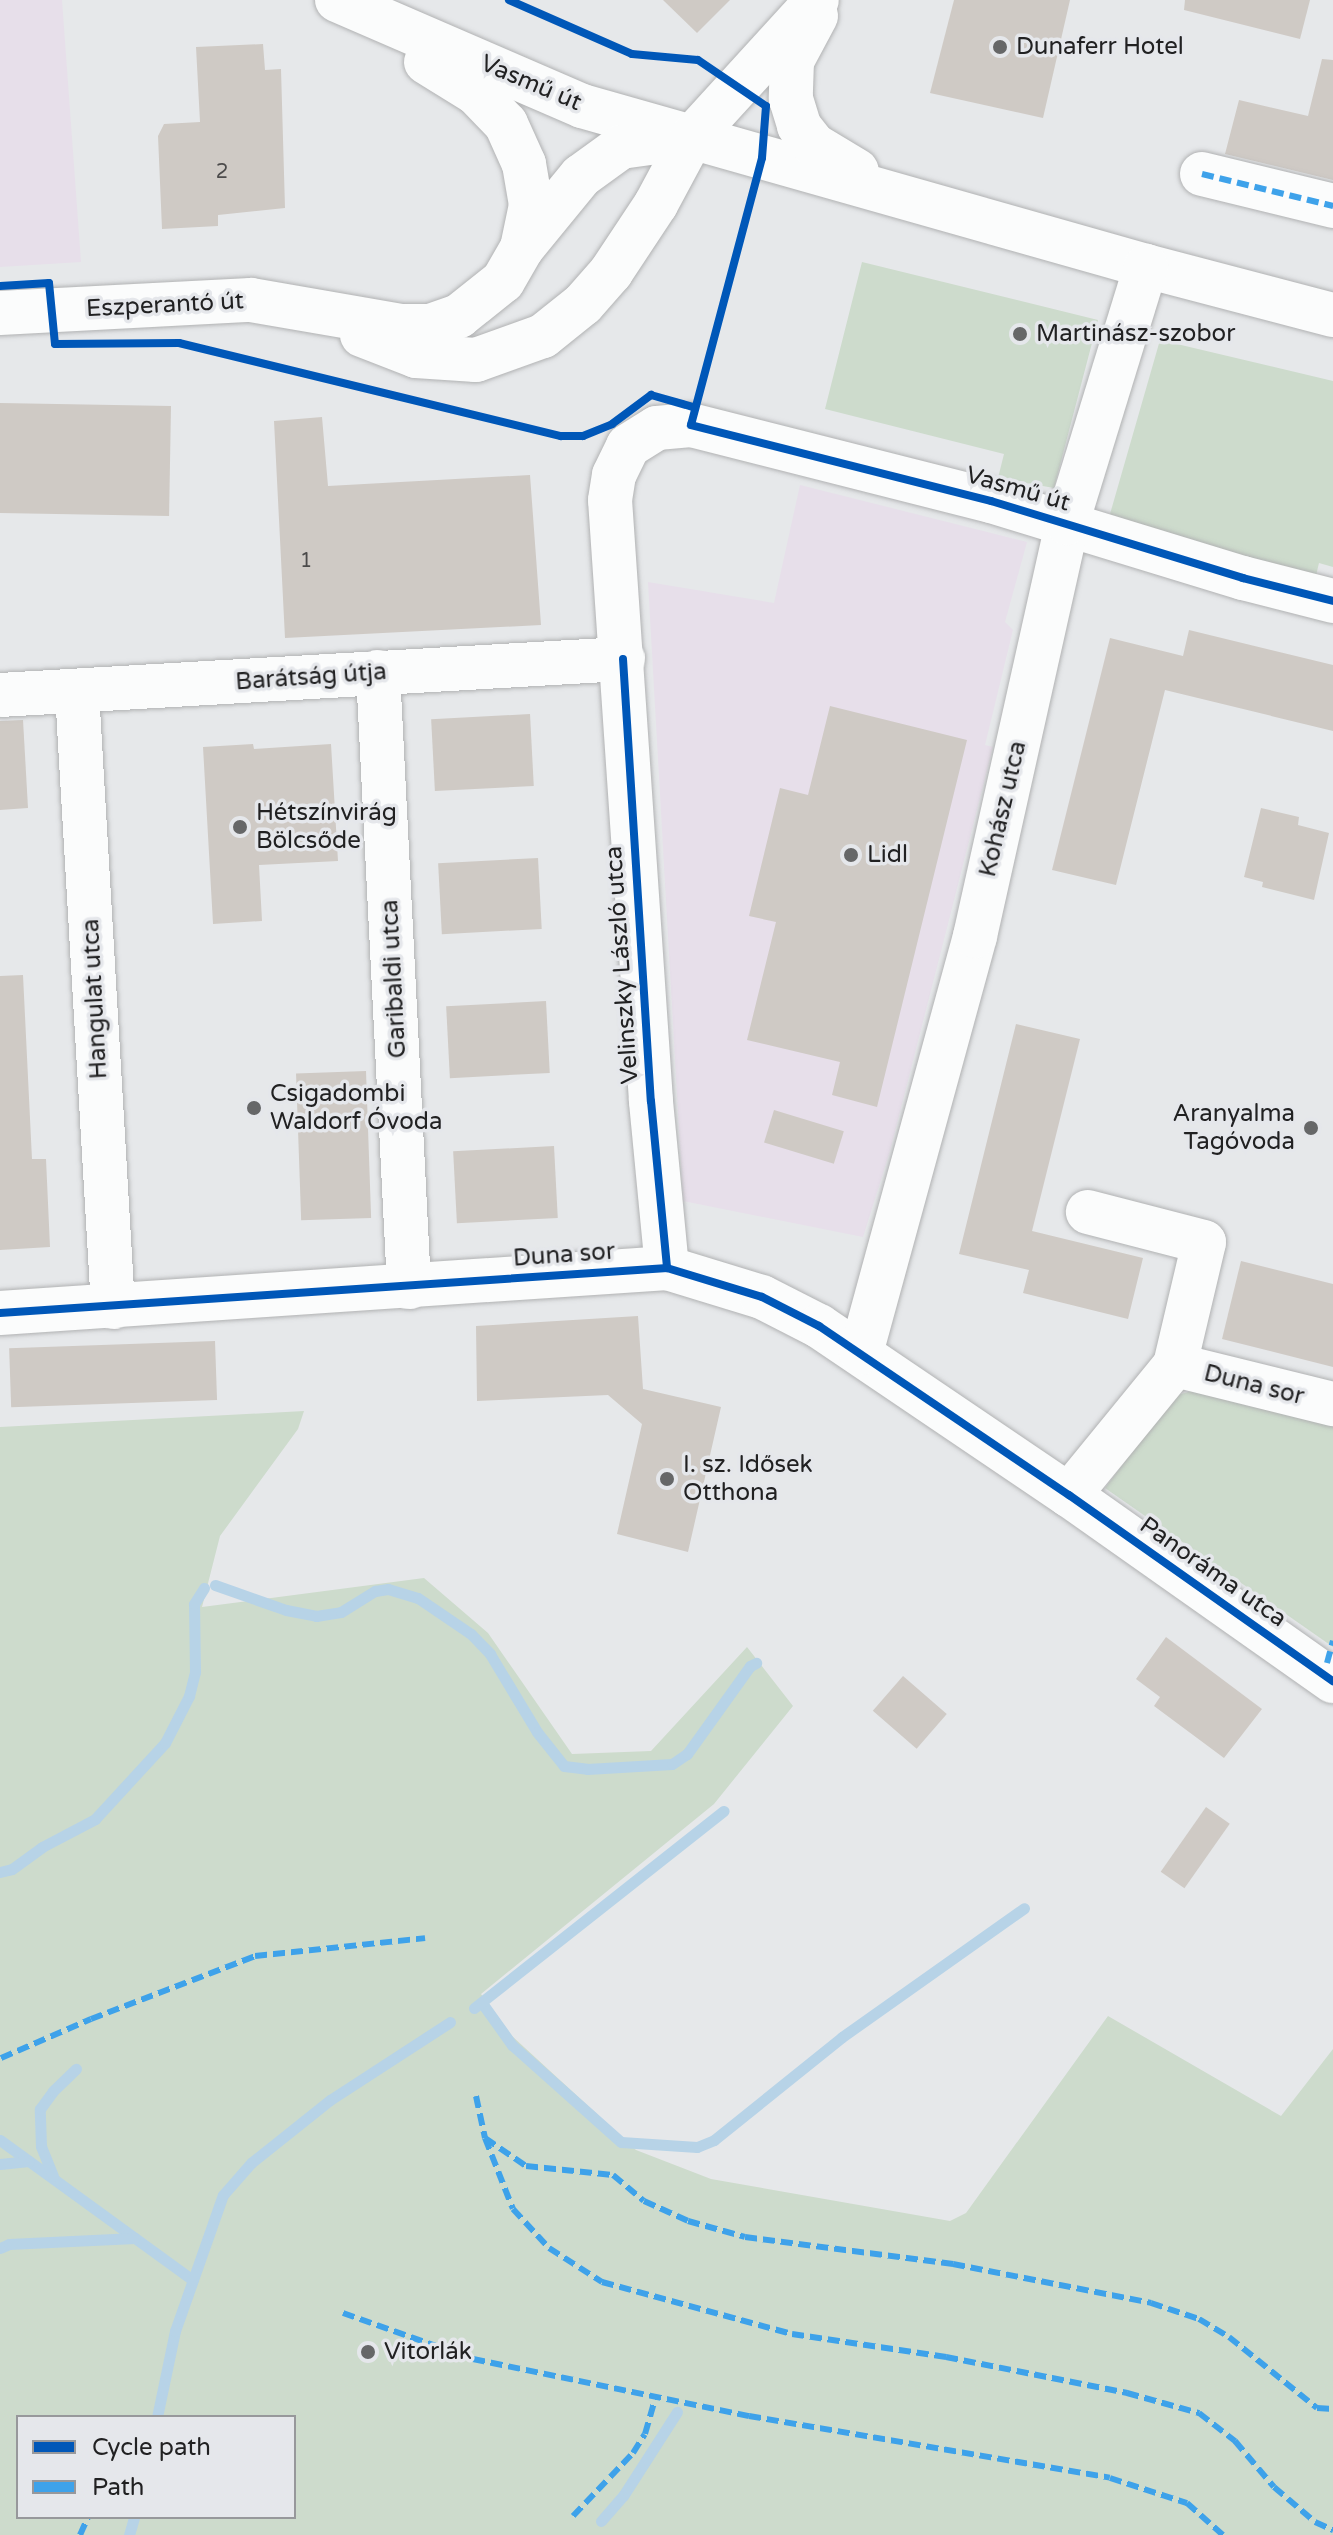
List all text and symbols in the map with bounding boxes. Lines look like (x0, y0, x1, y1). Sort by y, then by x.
place label: Dunaferr Hotel (1016, 33, 1184, 61)
marker: Dunaferr Hotel (991, 38, 1009, 56)
street label: Vasmű út (476, 49, 586, 117)
house number: 2 (216, 160, 228, 184)
street label: Eszperantó út (85, 286, 245, 324)
place label: Martinász-szobor (1036, 320, 1235, 348)
marker: Martinász-szobor (1011, 325, 1029, 343)
street label: Vasmű út (963, 460, 1073, 518)
house number: 1 (300, 549, 312, 573)
street label: Barátság útja (234, 657, 388, 697)
street label: Kohász utca (973, 738, 1033, 880)
place label: Hétszínvirág Bölcsőde (256, 799, 397, 855)
marker: Hétszínvirág Bölcsőde (231, 818, 249, 836)
place label: Lidl (867, 841, 908, 869)
street label: Velinszky László utca (599, 845, 645, 1085)
marker: Lidl (842, 846, 860, 864)
street label: Garibaldi utca (375, 899, 413, 1059)
street label: Hangulat utca (76, 918, 114, 1080)
place label: Csigadombi Waldorf Óvoda (270, 1080, 442, 1136)
marker: Csigadombi Waldorf Óvoda (245, 1099, 263, 1117)
place label: Aranyalma Tagóvoda (1172, 1100, 1295, 1156)
marker: Aranyalma Tagóvoda (1302, 1119, 1320, 1137)
street label: Duna sor (512, 1237, 616, 1273)
street label: Duna sor (1201, 1359, 1307, 1411)
place label: I. sz. Idősek Otthona (683, 1451, 813, 1507)
marker: I. sz. Idősek Otthona (658, 1470, 676, 1488)
street label: Panoráma utca (1134, 1511, 1292, 1633)
place label: Vitorlák (384, 2338, 472, 2366)
marker: Vitorlák (359, 2343, 377, 2361)
legend (16, 2415, 296, 2519)
text: Cycle path (92, 2433, 211, 2462)
text: Path (92, 2473, 145, 2502)

